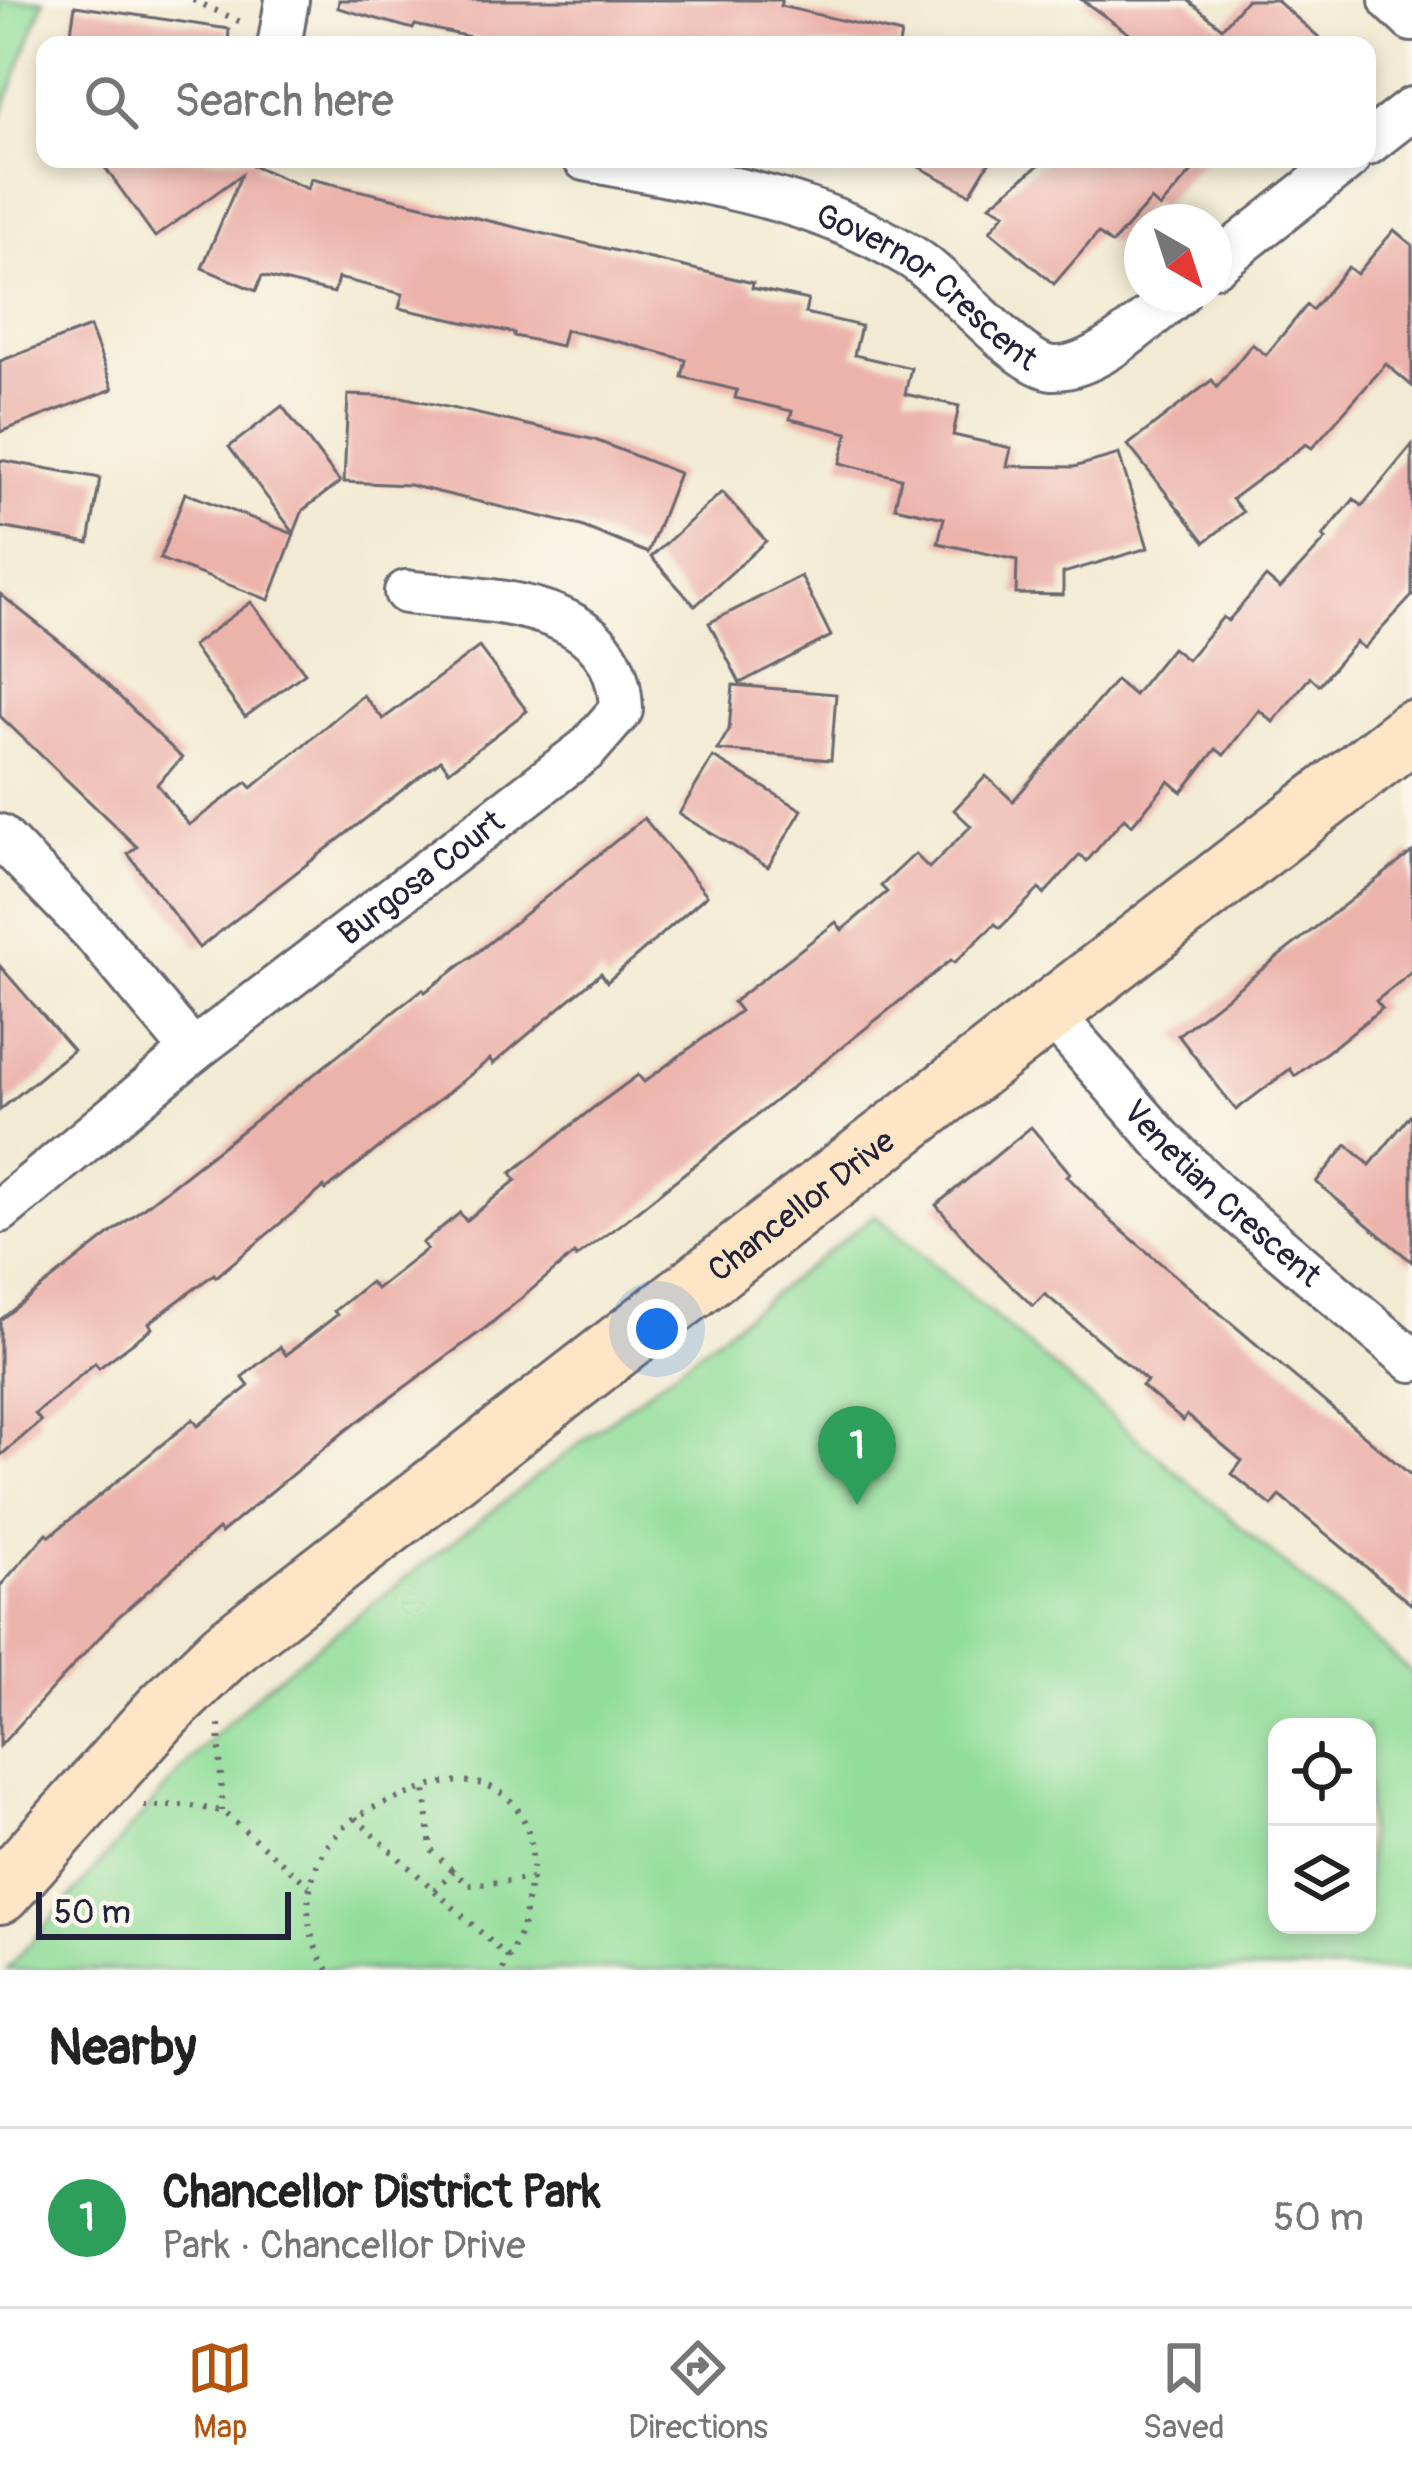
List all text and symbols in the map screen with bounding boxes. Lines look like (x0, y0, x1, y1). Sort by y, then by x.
search box (36, 36, 1376, 168)
icon: search (78, 69, 144, 135)
text: Search here (174, 74, 394, 130)
street label: Governor Crescent (810, 195, 1045, 380)
north arrow (1124, 204, 1232, 312)
street label: Burgosa Court (330, 801, 513, 955)
street label: Venetian Crescent (1114, 1092, 1330, 1297)
street label: Chancellor Drive (700, 1121, 903, 1291)
your location (627, 1299, 687, 1359)
pin: 1 (818, 1406, 896, 1505)
map controls (1268, 1718, 1376, 1934)
button: locate (1268, 1718, 1376, 1826)
button: layers (1268, 1826, 1376, 1934)
scale bar (36, 1886, 291, 1939)
text: 50 m (54, 1892, 131, 1933)
text: Nearby (48, 2016, 196, 2080)
text: Chancellor District Park (162, 2165, 600, 2221)
text: 1 (79, 2193, 95, 2242)
text: 50 m (1273, 2193, 1364, 2242)
text: Park · Chancellor Drive (162, 2221, 525, 2270)
tab: Map (187, 2335, 253, 2448)
tab: Directions (628, 2335, 768, 2448)
tab: Saved (1143, 2335, 1225, 2448)

